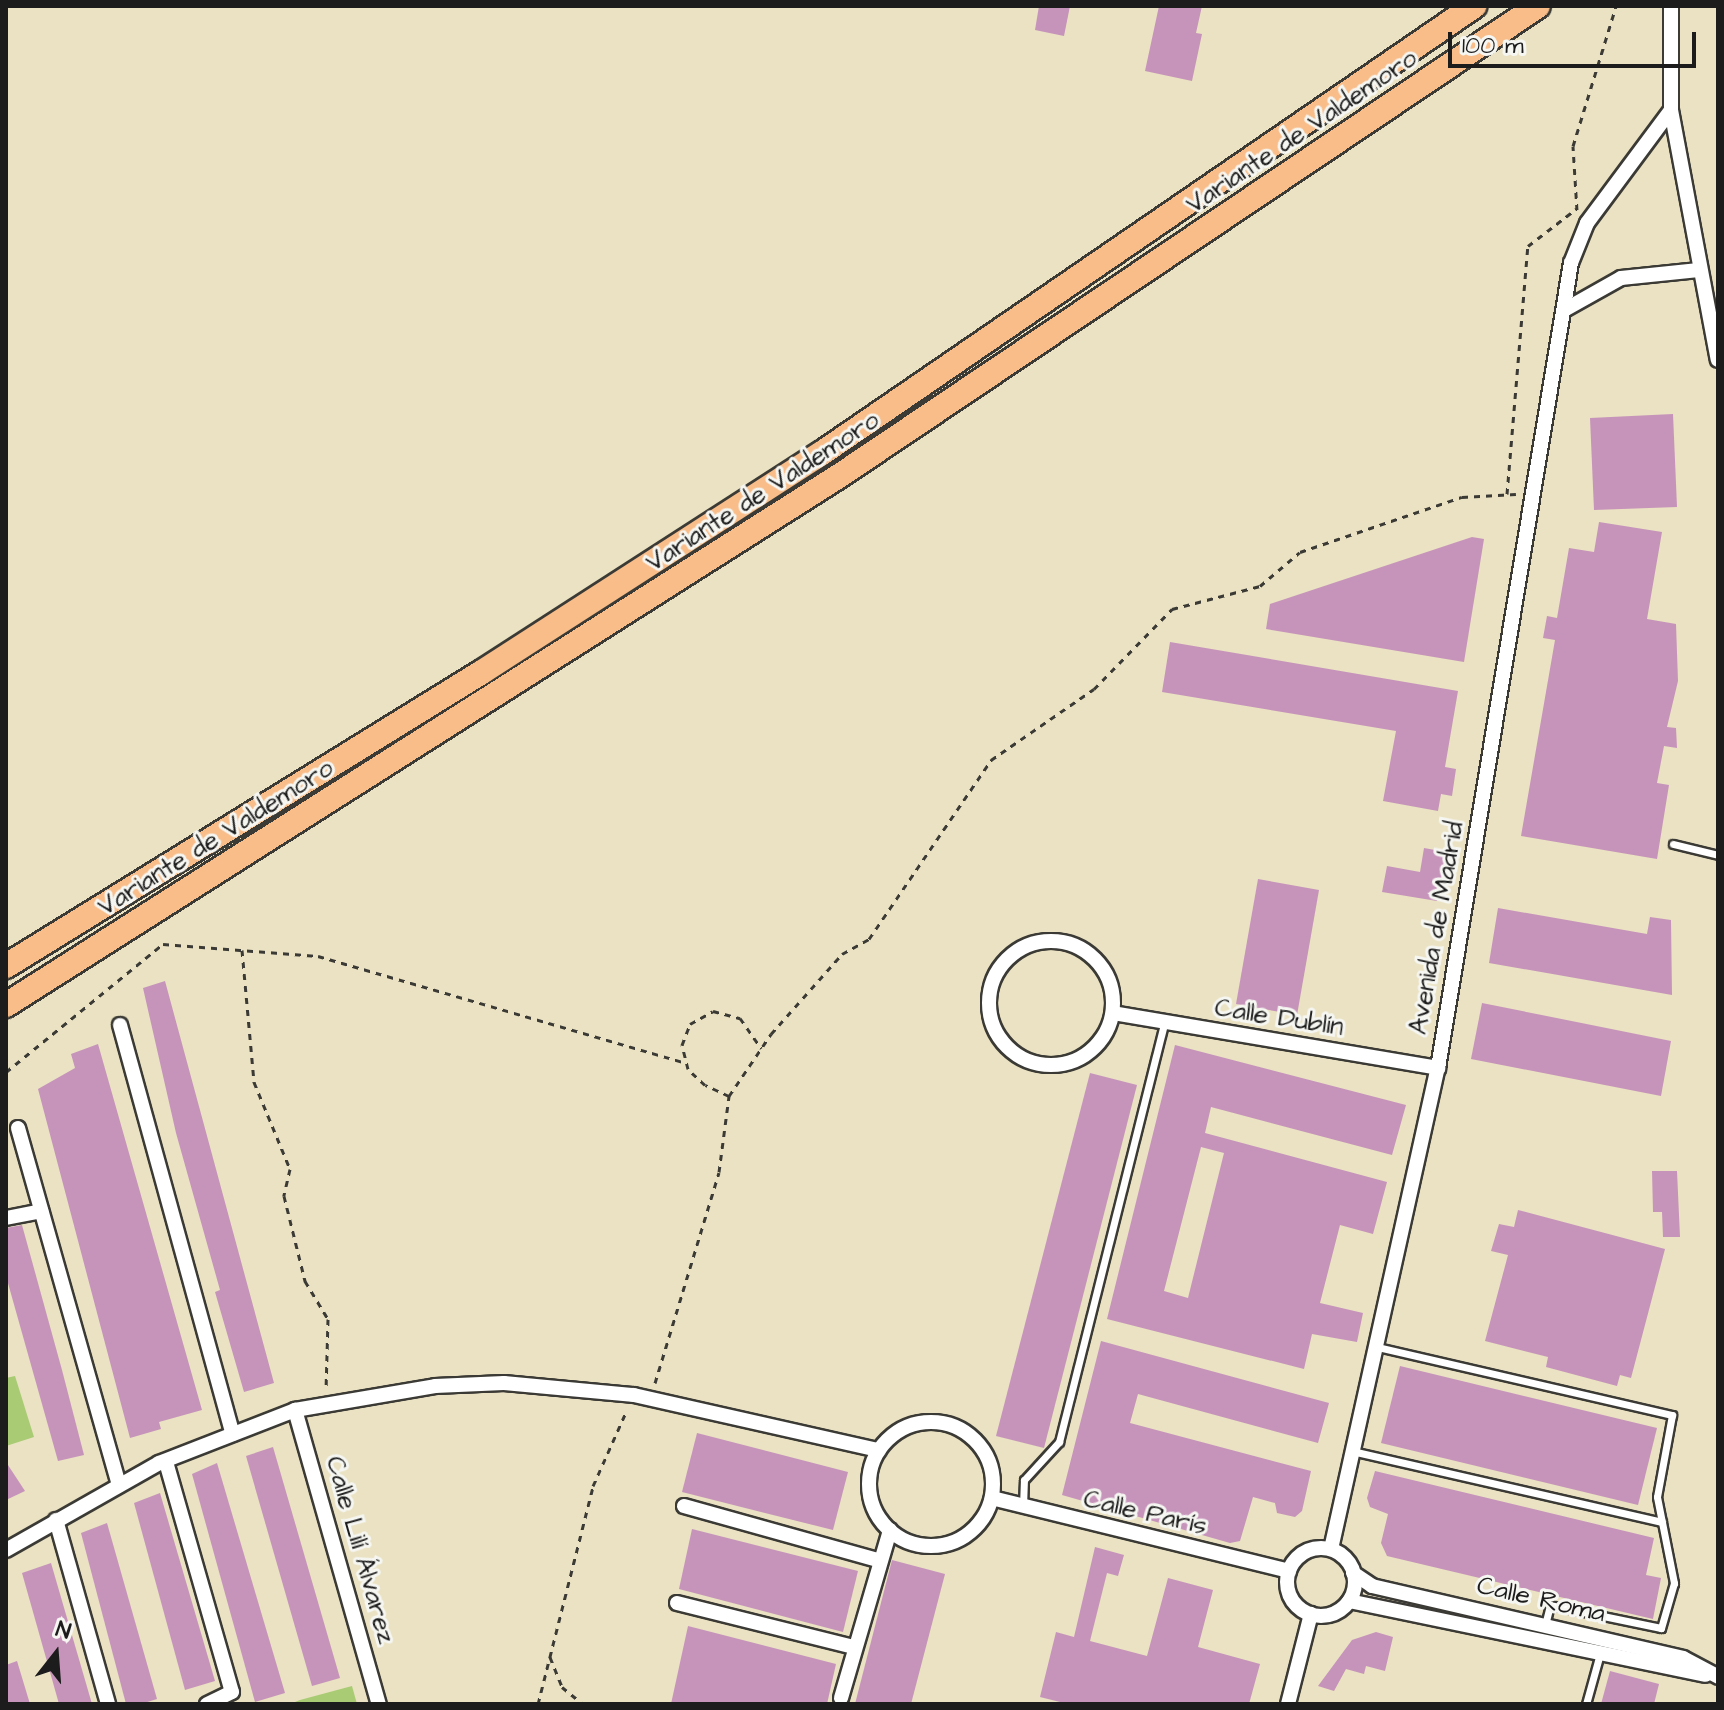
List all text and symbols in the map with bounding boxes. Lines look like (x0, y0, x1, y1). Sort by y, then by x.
scale bar (1452, 16, 1700, 66)
text: 100 m (1462, 29, 1524, 63)
street label: Variante de Valdemoro (1181, 43, 1423, 221)
street label: Variante de Valdemoro (641, 405, 885, 579)
street label: Variante de Valdemoro (93, 753, 339, 923)
street label: Avenida de Madrid (1403, 819, 1471, 1037)
street label: Calle Dublín (1212, 992, 1346, 1044)
street label: Calle Lilí Álvarez (318, 1453, 402, 1647)
street label: Calle París (1080, 1484, 1210, 1542)
street label: Calle Roma (1474, 1570, 1608, 1630)
north arrow (16, 1614, 96, 1694)
text: N (52, 1614, 74, 1647)

